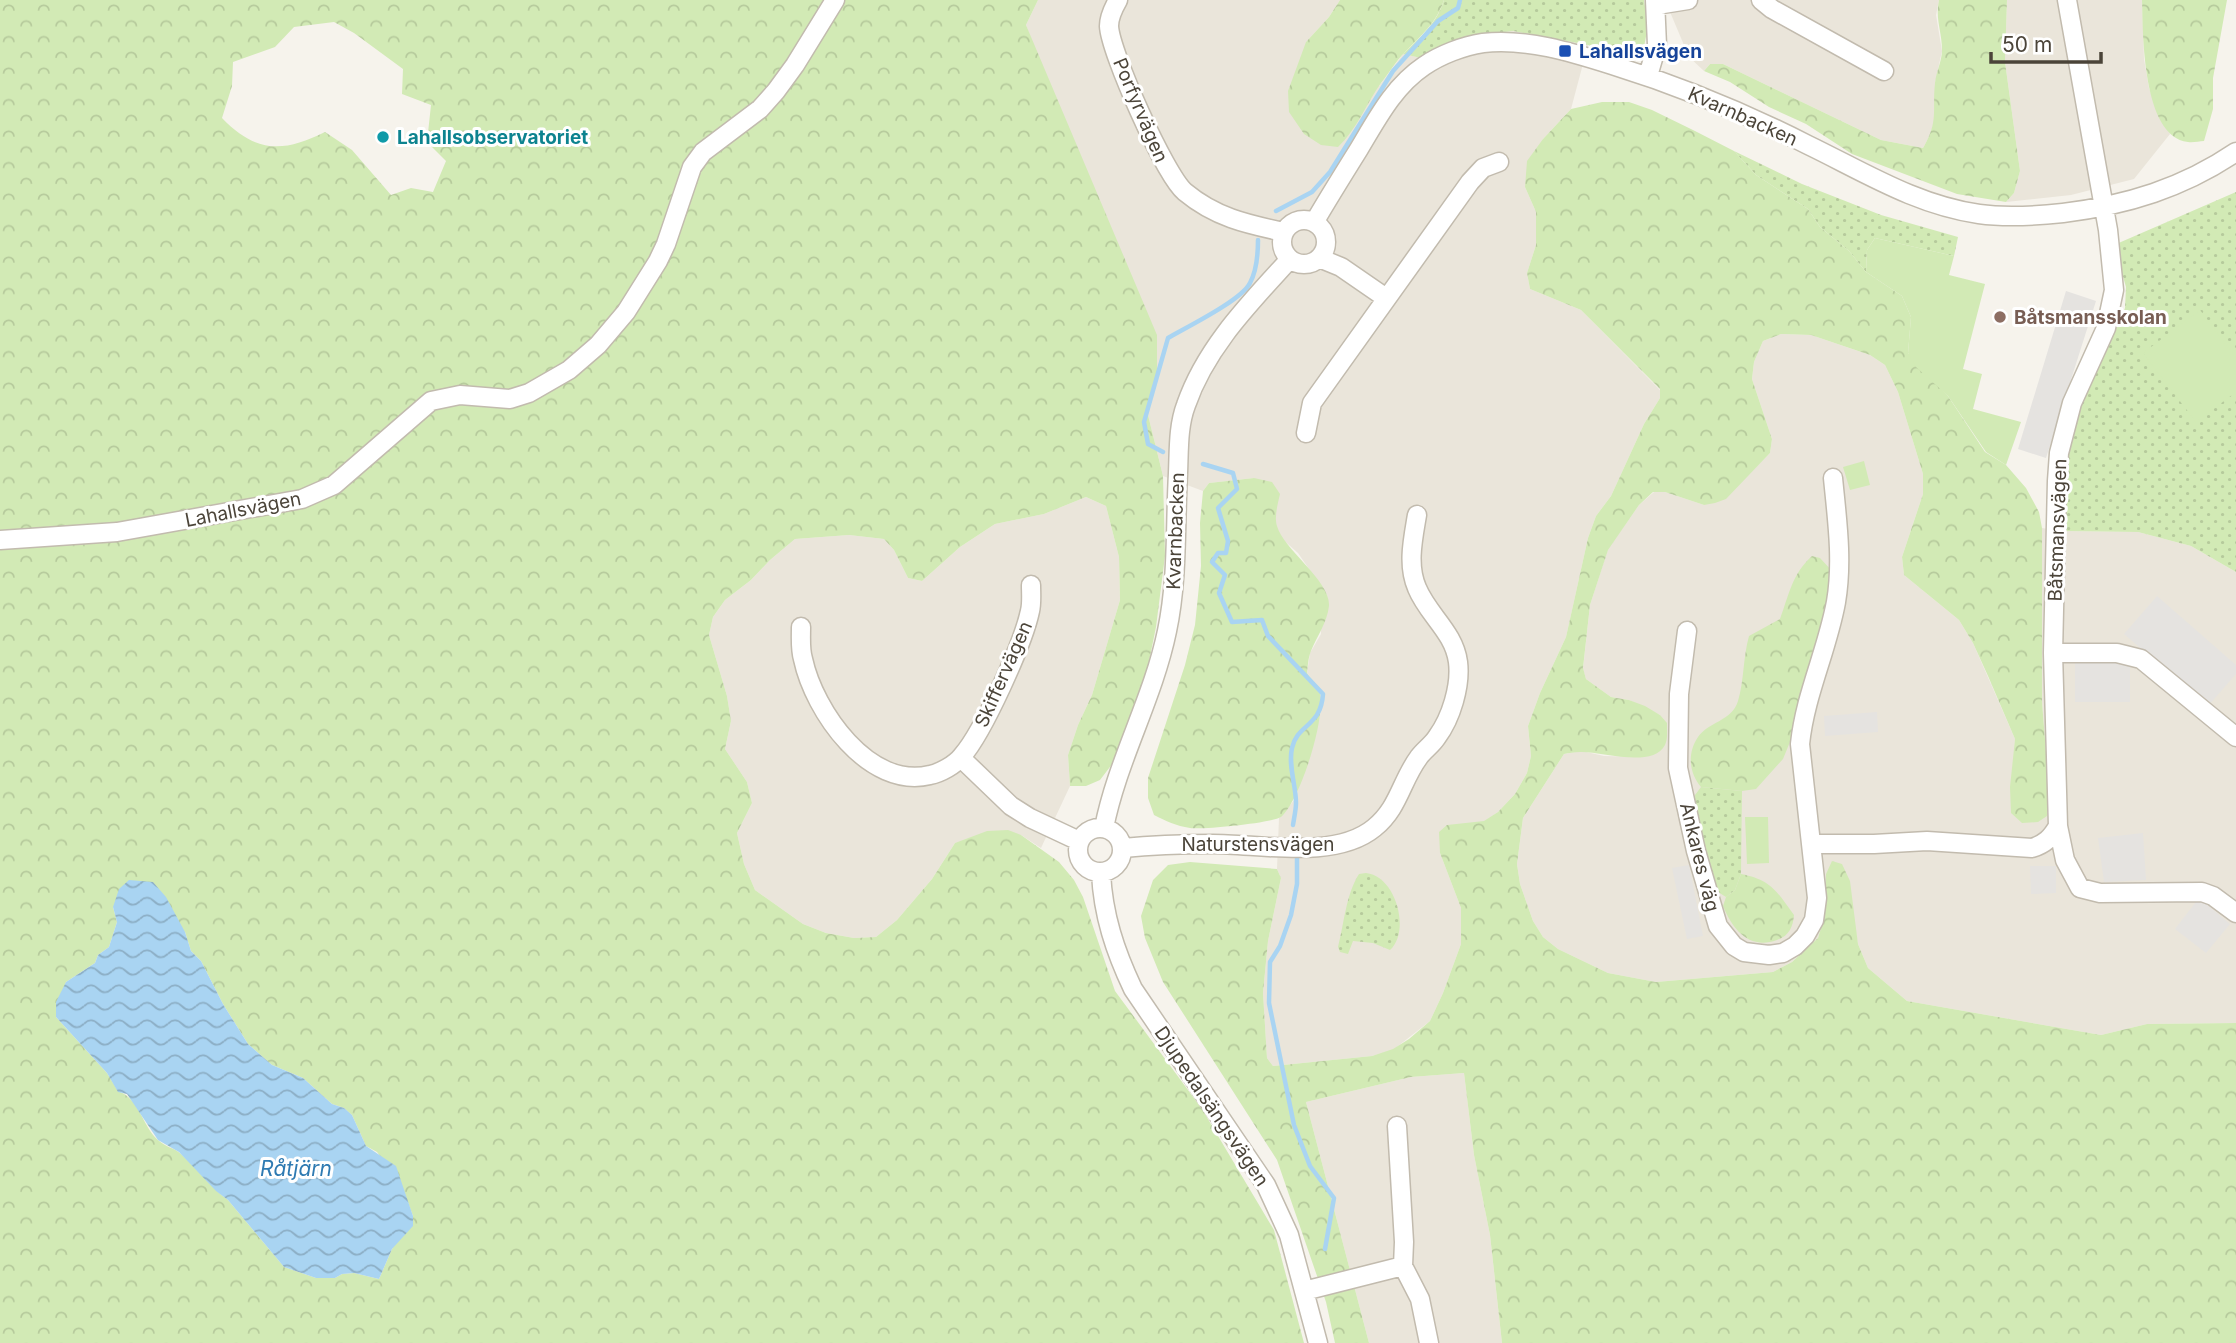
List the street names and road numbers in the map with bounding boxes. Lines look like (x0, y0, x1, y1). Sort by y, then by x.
street label: Porfyrvägen (1108, 54, 1173, 166)
street label: Kvarnbacken (1684, 82, 1801, 151)
street label: Båtsmansvägen (2044, 458, 2071, 602)
street label: Kvarnbacken (1162, 472, 1189, 590)
street label: Lahallsvägen (183, 487, 303, 532)
street label: Skiffervägen (970, 618, 1037, 731)
street label: Ankares väg (1675, 800, 1724, 914)
street label: Naturstensvägen (1181, 833, 1335, 856)
street label: Djupedalsängsvägen (1149, 1022, 1274, 1191)

